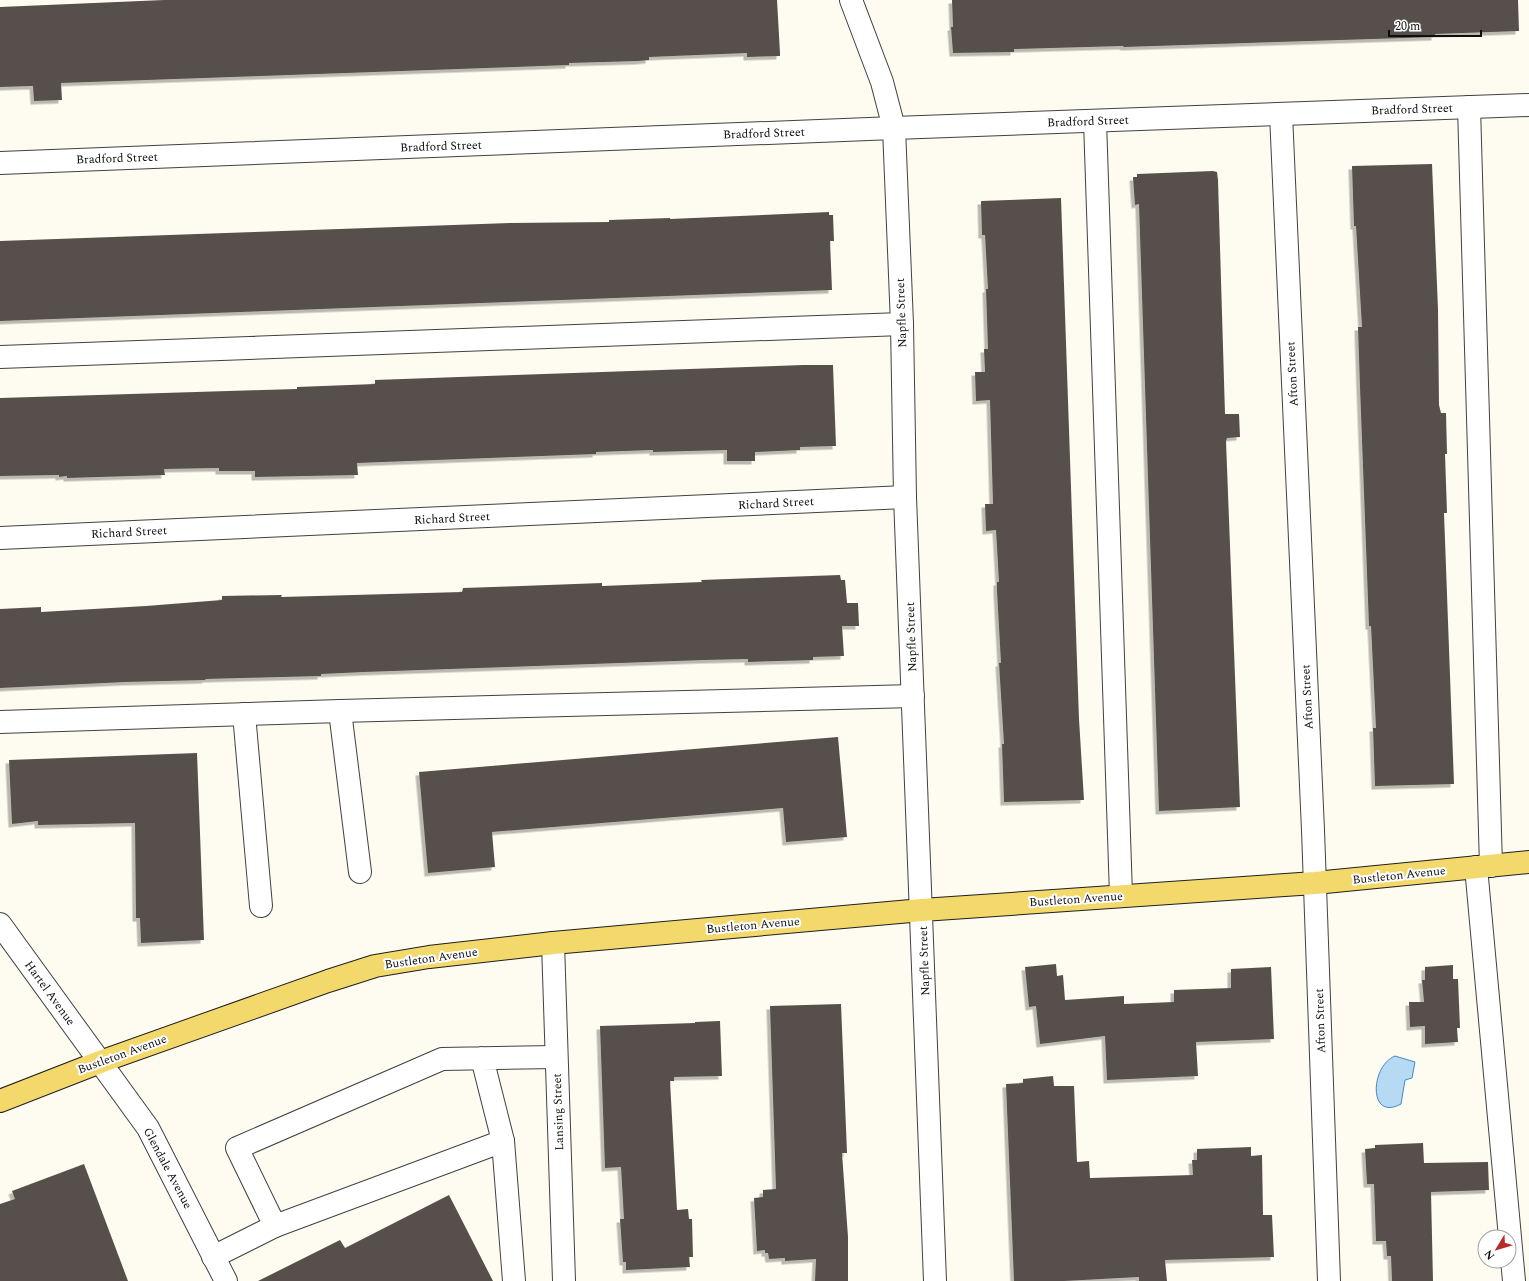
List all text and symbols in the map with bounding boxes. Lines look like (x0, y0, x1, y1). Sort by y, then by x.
scale bar (1389, 12, 1481, 38)
text: 20 m (1395, 17, 1420, 36)
street label: Bradford Street (1371, 99, 1453, 120)
street label: Bradford Street (1047, 111, 1129, 132)
street label: Bradford Street (723, 123, 805, 144)
street label: Bradford Street (400, 136, 482, 157)
street label: Bradford Street (76, 148, 158, 169)
street label: Napfle Street (891, 278, 912, 348)
street label: Afton Street (1281, 341, 1304, 407)
street label: Richard Street (737, 492, 815, 515)
street label: Richard Street (413, 507, 491, 530)
street label: Richard Street (90, 521, 168, 544)
street label: Napfle Street (901, 602, 922, 672)
street label: Afton Street (1296, 664, 1319, 730)
street label: Bustleton Avenue (1352, 861, 1447, 890)
street label: Bustleton Avenue (1029, 887, 1124, 912)
street label: Bustleton Avenue (706, 912, 801, 939)
street label: Napfle Street (914, 926, 935, 996)
street label: Bustleton Avenue (383, 943, 479, 974)
street label: Hartel Avenue (19, 957, 80, 1030)
street label: Afton Street (1310, 988, 1331, 1054)
street label: Bustleton Avenue (75, 1029, 170, 1079)
street label: Lansing Street (548, 1073, 569, 1151)
street label: Glendale Avenue (138, 1124, 197, 1213)
north arrow (1477, 1229, 1517, 1269)
text: N (1480, 1246, 1499, 1264)

